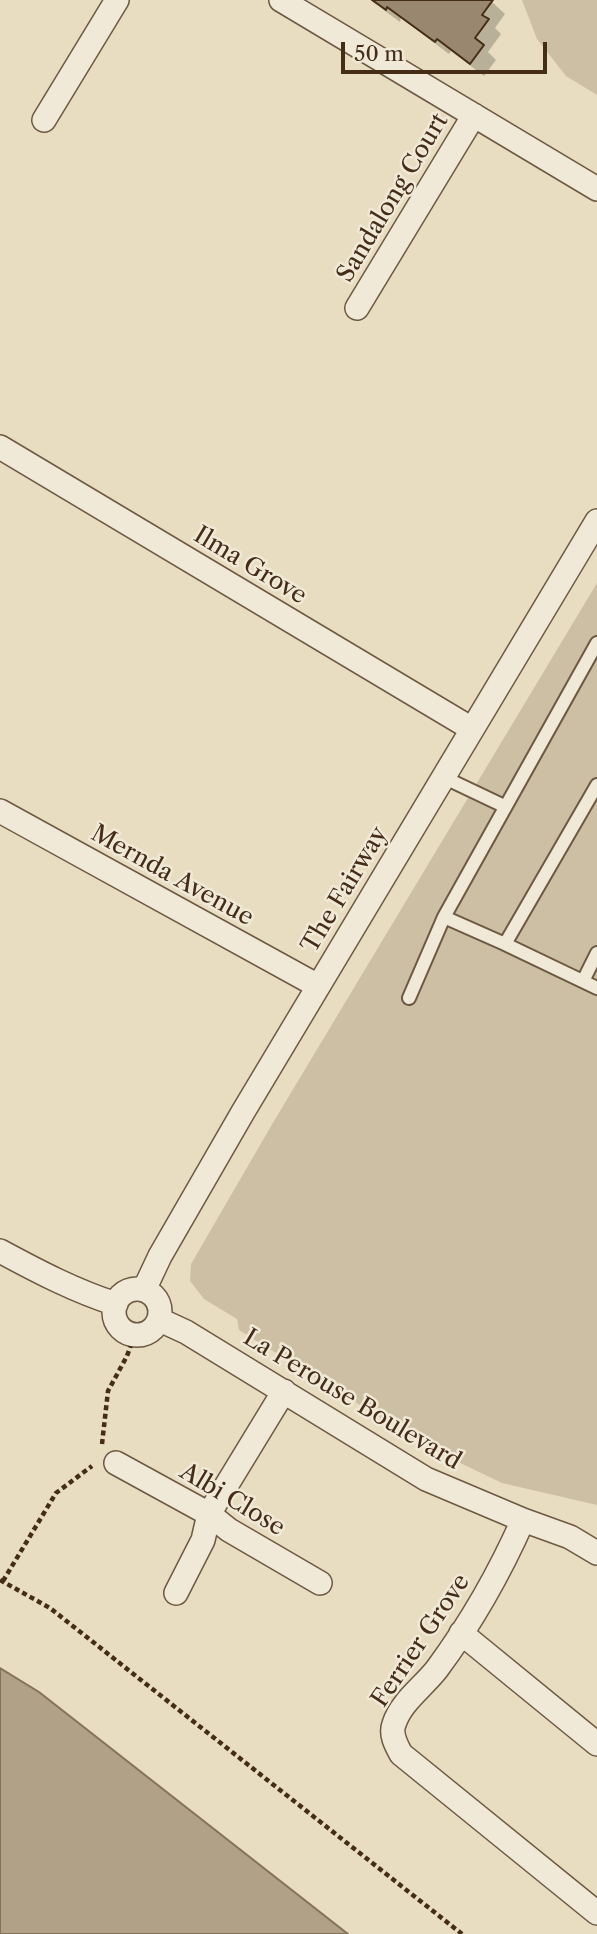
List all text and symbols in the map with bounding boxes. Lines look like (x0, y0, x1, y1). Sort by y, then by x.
scale bar (345, 28, 552, 72)
text: 50 m (354, 41, 404, 66)
street label: Sandalong Court (331, 108, 455, 288)
street label: Ilma Grove (188, 521, 312, 611)
street label: Mernda Avenue (86, 819, 258, 933)
street label: The Fairway (296, 822, 394, 958)
street label: La Perouse Boulevard (238, 1324, 466, 1476)
street label: Albi Close (174, 1457, 290, 1543)
street label: Ferrier Grove (366, 1569, 476, 1713)

